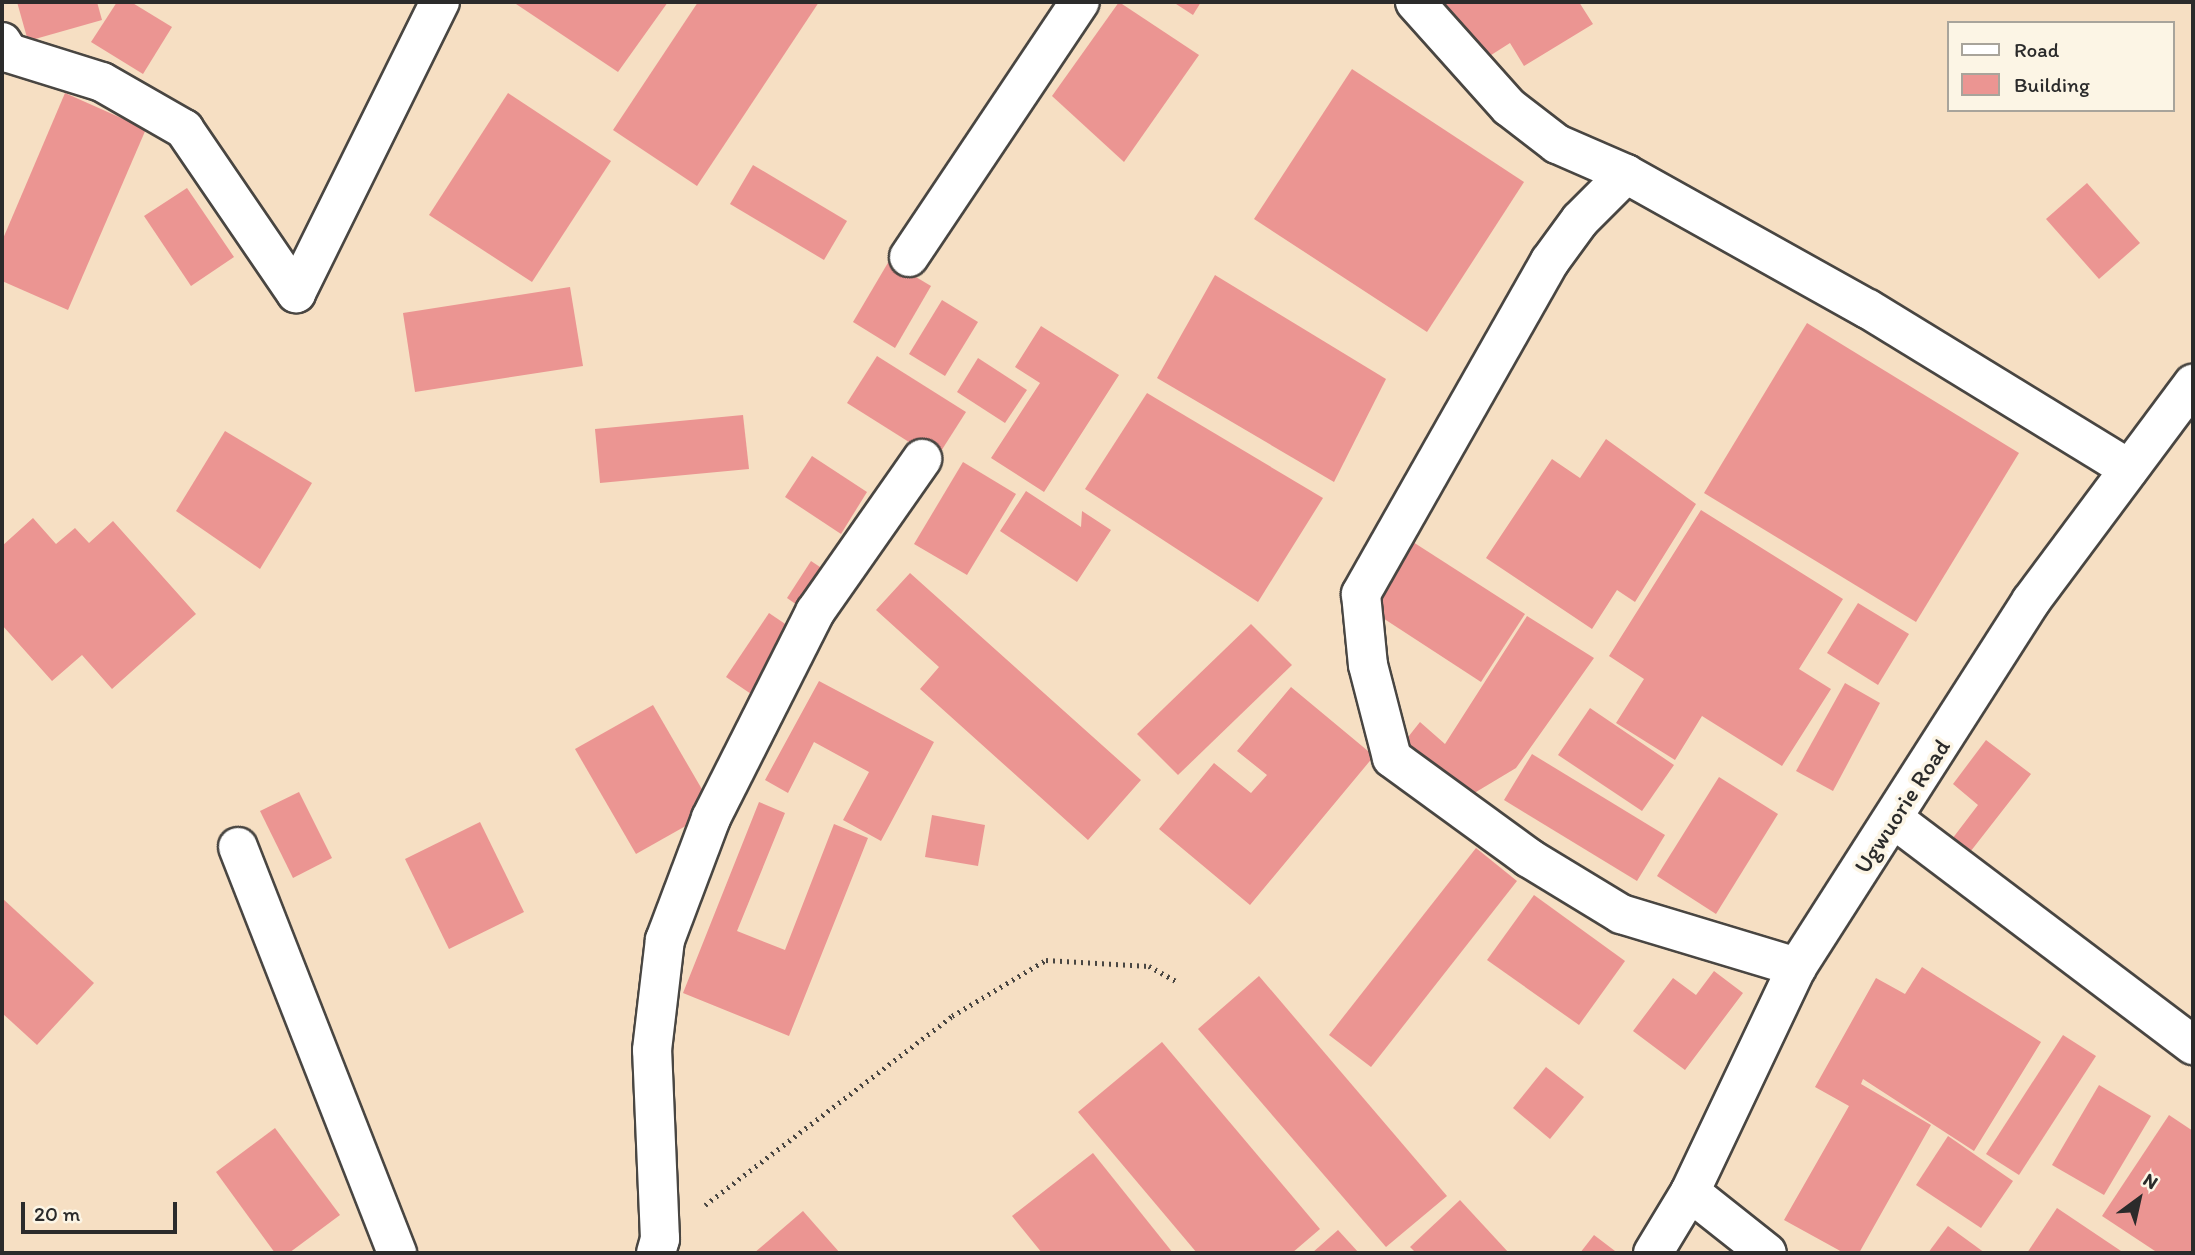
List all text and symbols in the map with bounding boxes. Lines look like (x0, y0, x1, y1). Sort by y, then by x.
legend (1946, 21, 2174, 112)
text: Road (2014, 37, 2059, 62)
text: Building (2014, 72, 2090, 97)
street label: Ugwuorie Road (1848, 734, 1956, 878)
north arrow (2104, 1164, 2174, 1234)
text: N (2139, 1168, 2162, 1194)
scale bar (24, 1188, 180, 1232)
text: 20 m (34, 1201, 80, 1226)

